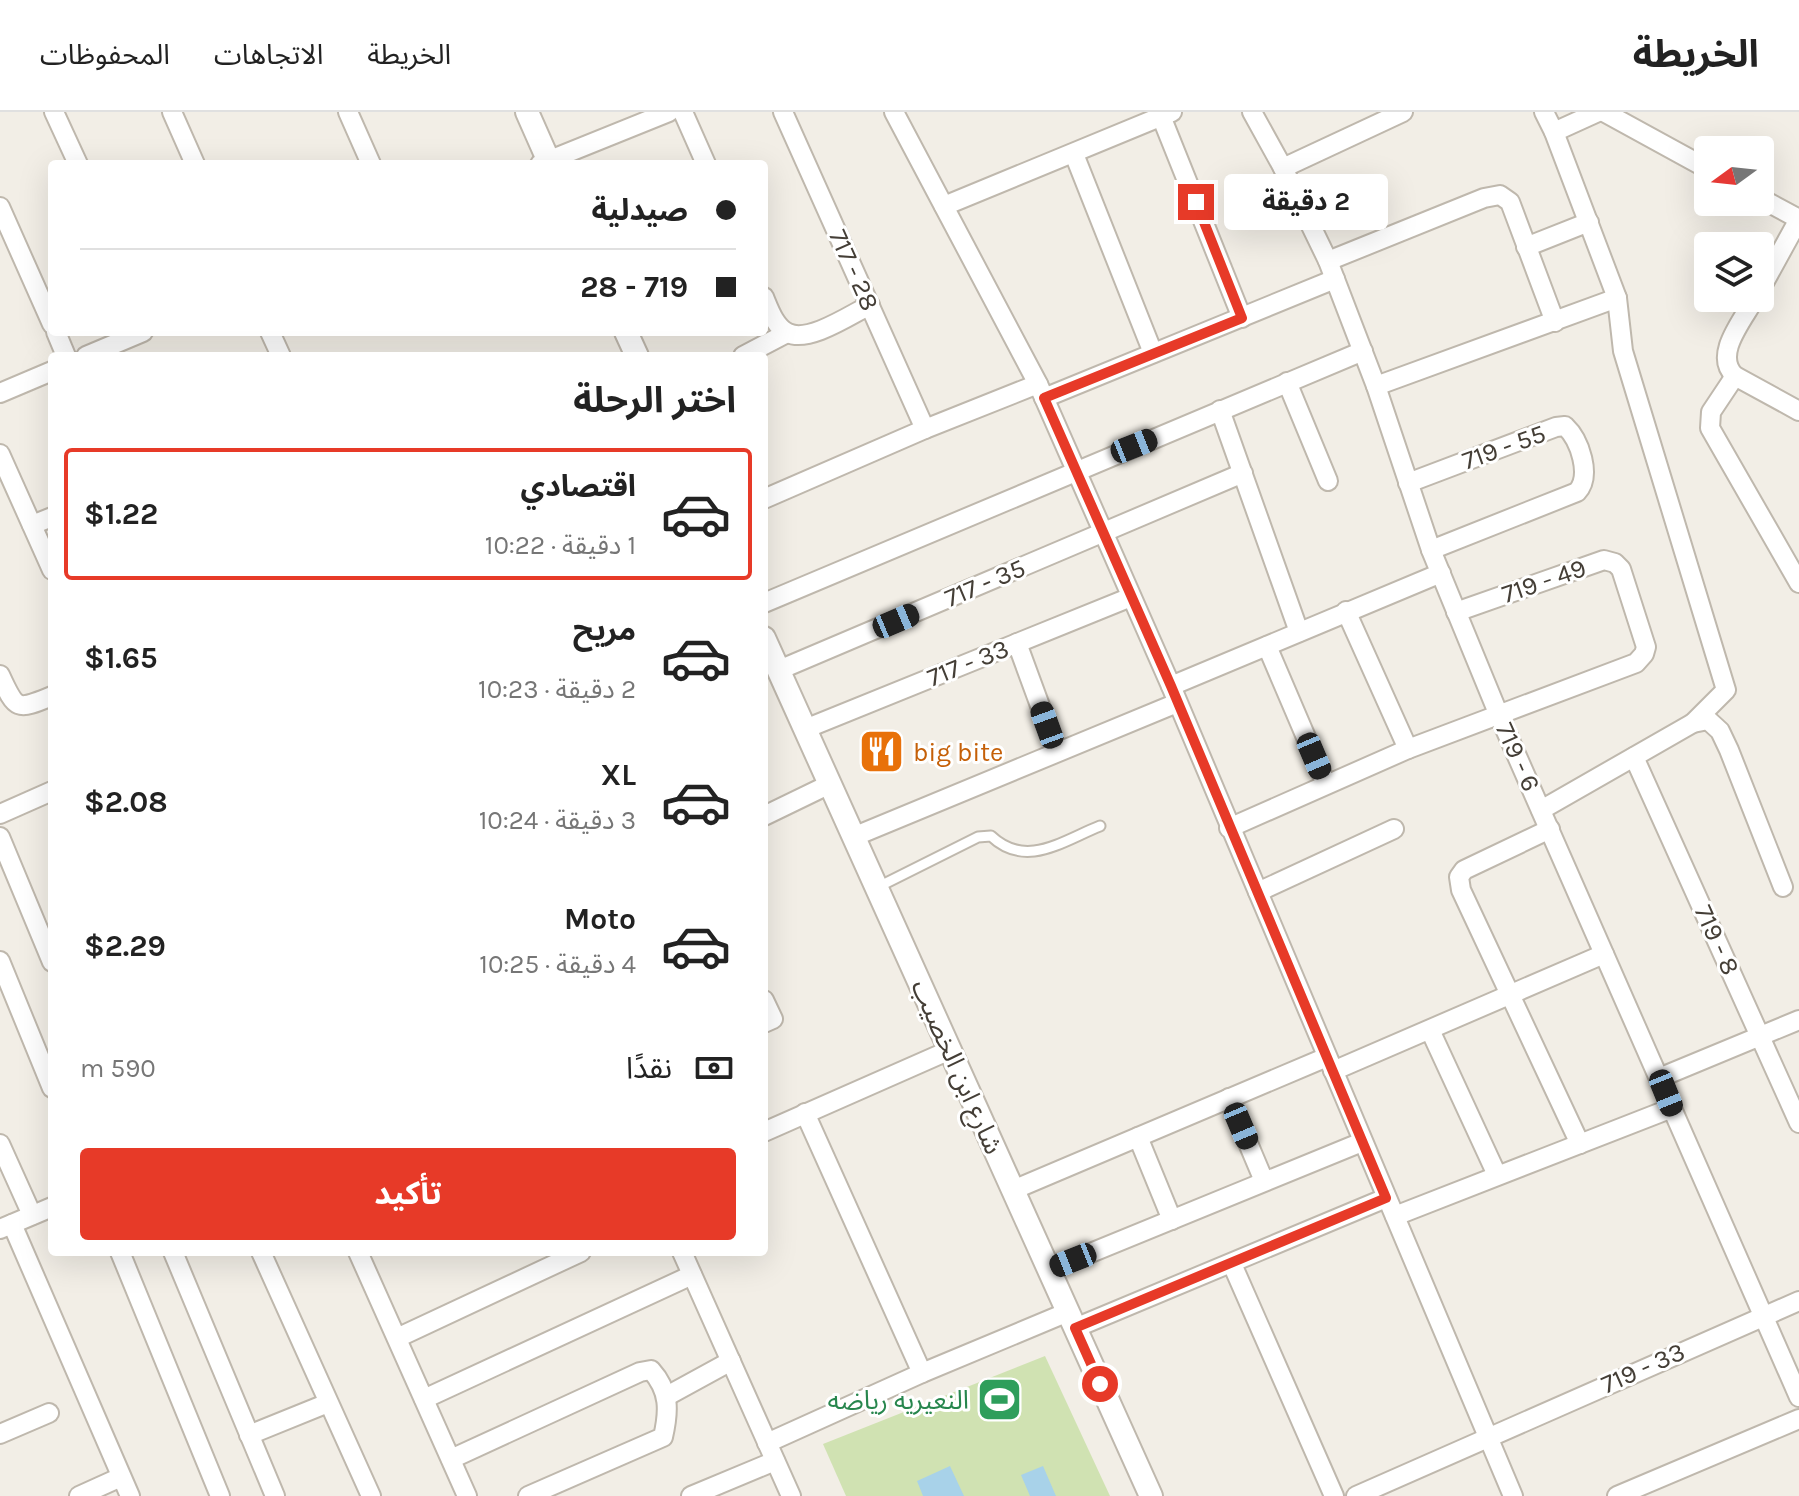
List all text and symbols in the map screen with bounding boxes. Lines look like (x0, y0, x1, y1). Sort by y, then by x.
text: الخريطة (1633, 32, 1759, 77)
text: المحفوظات (40, 38, 170, 71)
text: الاتجاهات (214, 38, 323, 71)
text: الخريطة (367, 38, 451, 71)
north arrow (1694, 136, 1774, 216)
map controls (1694, 136, 1774, 312)
callout: 2 دقيقة (1224, 174, 1388, 230)
route end (1178, 184, 1214, 220)
text: 2 دقيقة (1262, 186, 1350, 217)
text: صيدلية (592, 192, 688, 228)
street label: 717 - 28 (822, 225, 886, 315)
button: layers (1694, 232, 1774, 312)
text: 719 - 28 (580, 269, 688, 305)
text: اختر الرحلة (573, 379, 736, 421)
street label: 719 - 55 (1458, 418, 1550, 476)
car (1107, 426, 1161, 466)
text: اقتصادي (521, 468, 636, 504)
icon: car (660, 478, 732, 550)
text: $1.22 (84, 496, 158, 532)
text: 1 دقيقة · 10:22 (485, 530, 636, 561)
street label: 717 - 35 (940, 552, 1030, 614)
street label: 719 - 49 (1498, 552, 1590, 610)
car (869, 601, 923, 641)
text: مريح (573, 612, 636, 648)
icon: car (660, 622, 732, 694)
street label: 717 - 33 (923, 633, 1013, 693)
text: $1.65 (84, 640, 158, 676)
text: 2 دقيقة · 10:23 (478, 674, 636, 705)
car (1028, 698, 1066, 752)
street label: 719 - 6 (1489, 718, 1547, 796)
restaurant icon: big bite (858, 728, 906, 776)
car (1294, 729, 1334, 783)
place label: big bite (913, 737, 1003, 768)
text: XL (601, 757, 636, 793)
icon: car (660, 766, 732, 838)
text: $2.08 (84, 784, 168, 820)
text: 3 دقيقة · 10:24 (479, 805, 636, 836)
street label: 719 - 8 (1688, 900, 1746, 980)
text: Moto (564, 901, 636, 937)
icon: car (660, 910, 732, 982)
text: $2.29 (84, 928, 166, 964)
text: 4 دقيقة · 10:25 (479, 949, 636, 980)
street label: شارع ابن الخصيب (902, 975, 1009, 1160)
icon: cash (692, 1046, 736, 1090)
text: نقدًا (626, 1050, 672, 1086)
text: 590 m (80, 1053, 156, 1084)
car (1646, 1066, 1686, 1120)
car (1221, 1099, 1261, 1153)
button: تأكيد (80, 1148, 736, 1240)
car (1046, 1240, 1100, 1280)
street label: 719 - 33 (1597, 1336, 1689, 1400)
route start (1082, 1366, 1118, 1402)
sports icon: النعيريه رياضه (976, 1376, 1024, 1424)
place label: النعيريه رياضه (828, 1385, 969, 1416)

